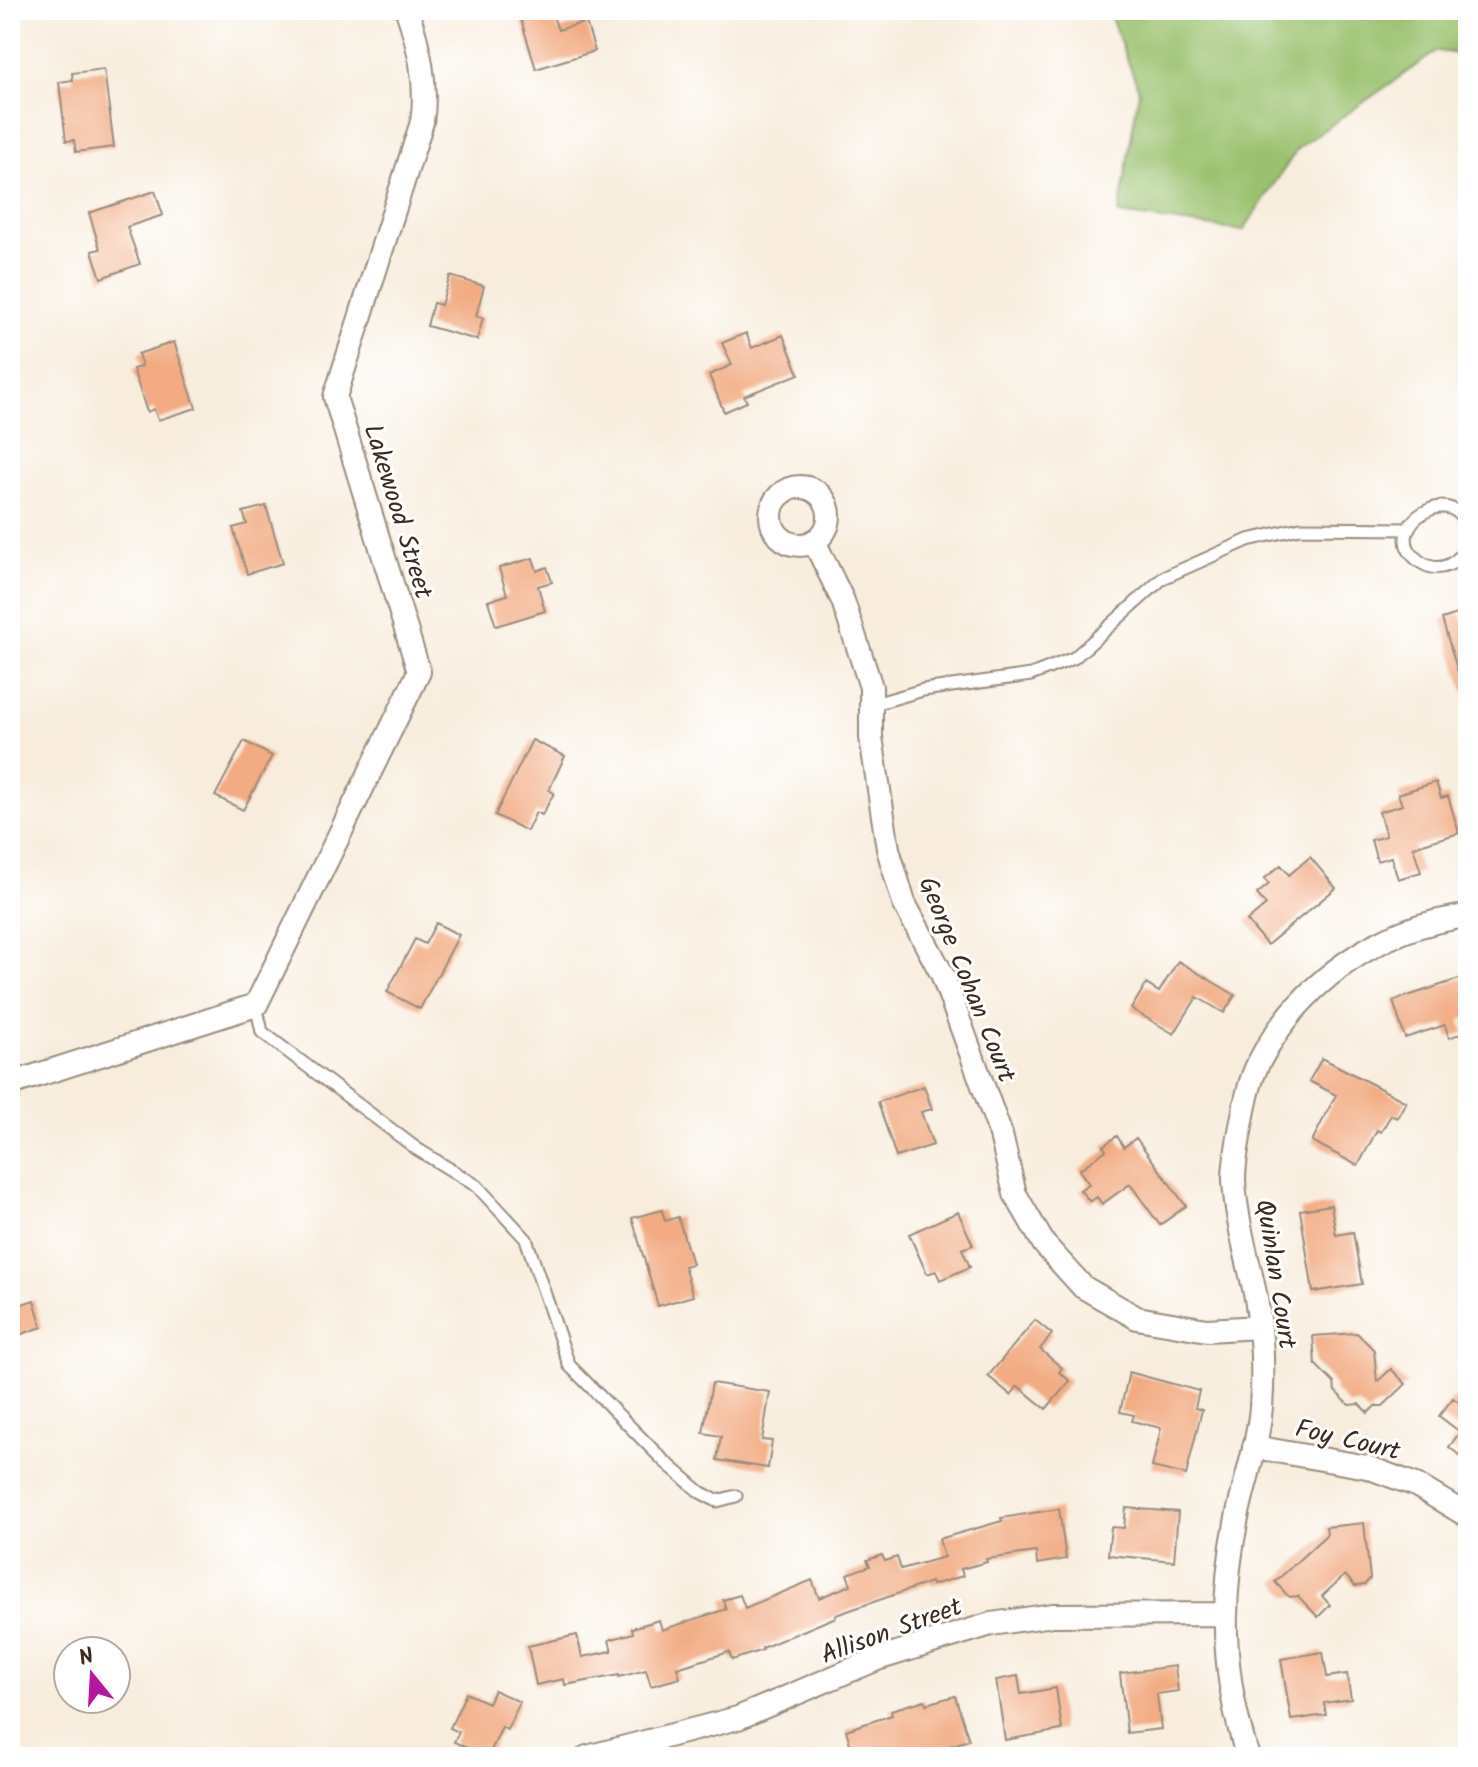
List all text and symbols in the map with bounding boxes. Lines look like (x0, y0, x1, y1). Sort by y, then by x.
street label: Lakewood Street (351, 419, 444, 605)
street label: George Cohan Court (906, 870, 1027, 1090)
street label: Quinlan Court (1243, 1197, 1308, 1353)
street label: Foy Court (1291, 1409, 1405, 1474)
street label: Allison Street (815, 1587, 969, 1677)
north arrow (52, 1635, 132, 1715)
text: N (75, 1640, 99, 1677)

